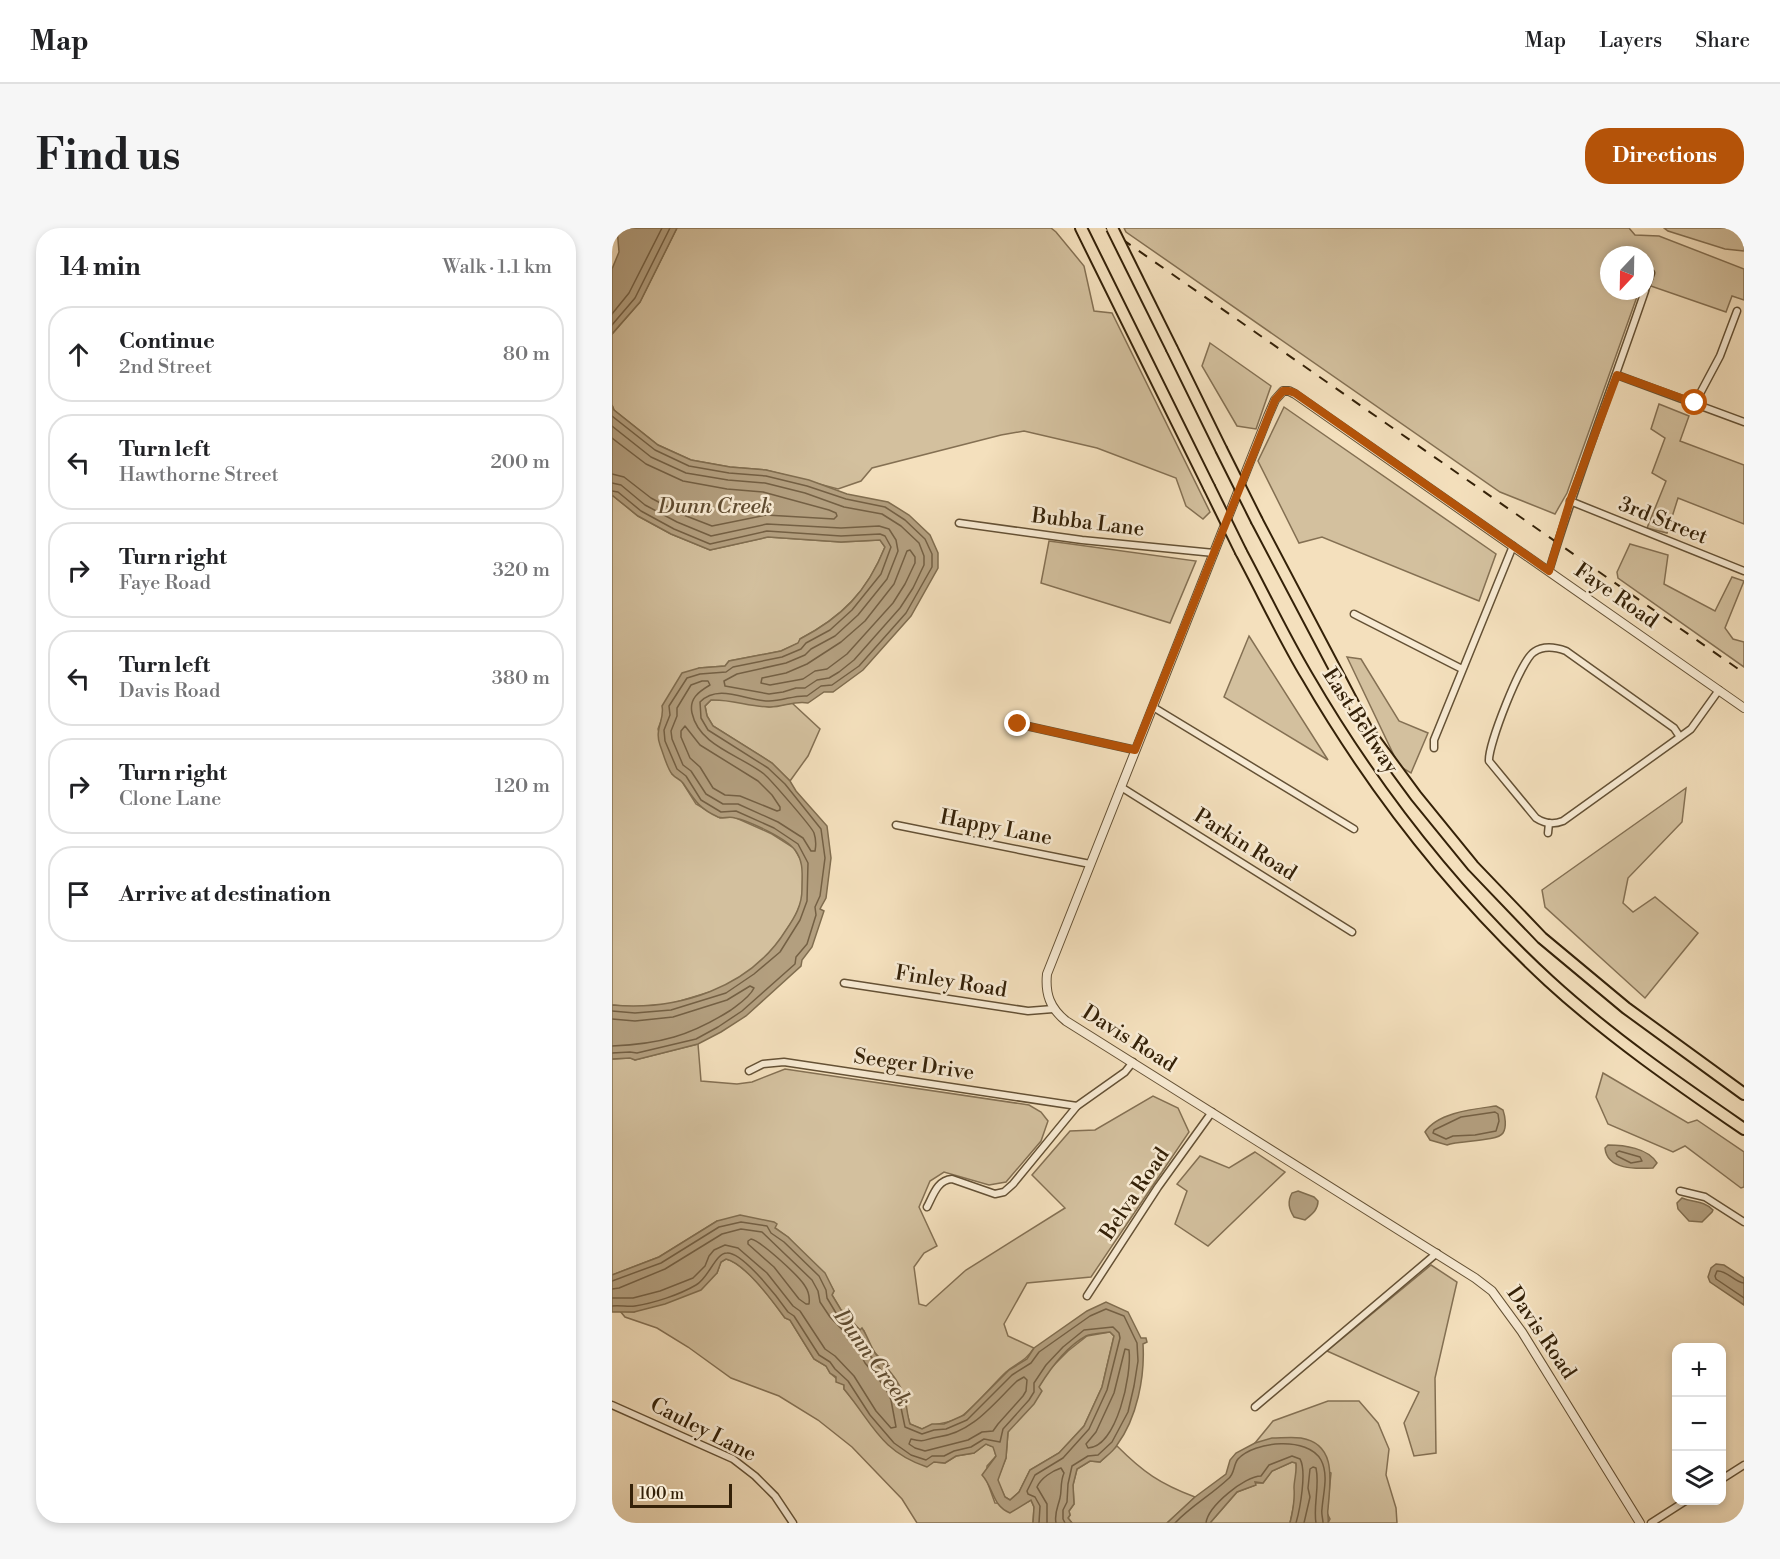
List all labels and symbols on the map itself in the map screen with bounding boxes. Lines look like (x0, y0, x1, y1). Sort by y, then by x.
north arrow (1600, 246, 1654, 300)
route start (1681, 389, 1707, 415)
street label: 3rd Street (1615, 491, 1712, 551)
water label: Dunn Creek (657, 493, 772, 520)
street label: Bubba Lane (1029, 503, 1146, 543)
street label: Faye Road (1569, 558, 1663, 634)
street label: East Beltway (1316, 663, 1404, 779)
route end (1004, 710, 1030, 736)
street label: Parkin Road (1189, 803, 1301, 887)
street label: Happy Lane (938, 804, 1054, 852)
street label: Finley Road (893, 960, 1009, 1004)
street label: Davis Road (1077, 1000, 1181, 1078)
street label: Seeger Drive (852, 1044, 976, 1086)
street label: Belva Road (1094, 1143, 1175, 1246)
street label: Davis Road (1500, 1282, 1582, 1384)
water label: Dunn Creek (827, 1303, 917, 1412)
street label: Cauley Lane (645, 1392, 761, 1468)
scale bar (630, 1481, 732, 1508)

